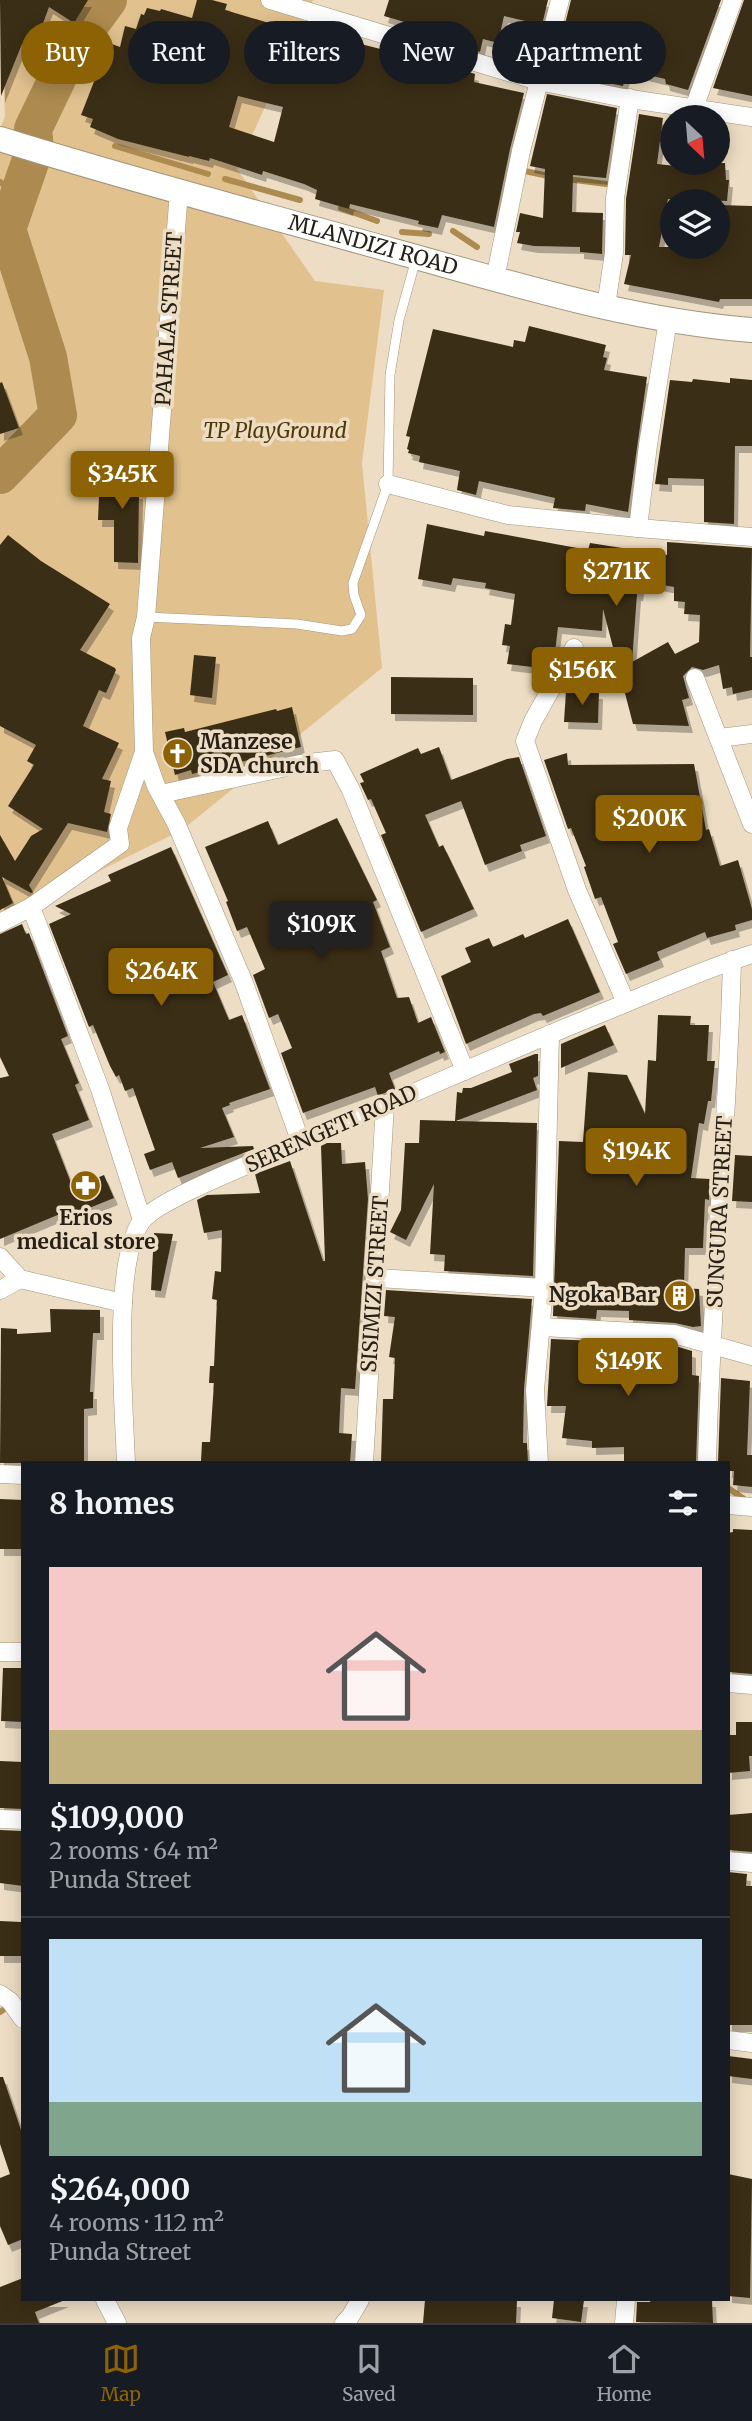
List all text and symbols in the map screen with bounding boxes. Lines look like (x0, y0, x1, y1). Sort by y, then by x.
chip: Buy (21, 21, 114, 84)
chip: Rent (128, 21, 230, 84)
chip: Filters (244, 21, 365, 84)
chip: New (379, 21, 478, 84)
chip: Apartment (492, 21, 666, 84)
north arrow (660, 105, 730, 175)
map controls (660, 105, 730, 259)
button: layers (660, 189, 730, 259)
street label: MLANDIZI ROAD (286, 208, 461, 281)
street label: PAHALA STREET (149, 231, 188, 407)
park label: TP PlayGround (203, 417, 347, 444)
pin: $345K (73, 452, 171, 511)
text: $345K (87, 459, 157, 488)
pin: $271K (567, 548, 665, 608)
text: $271K (582, 556, 650, 585)
pin: $156K (533, 648, 631, 707)
text: $156K (548, 655, 616, 684)
place label: Manzese SDA church (200, 728, 319, 779)
church icon: Manzese SDA church (160, 737, 194, 771)
pin: $200K (600, 796, 698, 855)
text: $200K (611, 803, 687, 832)
pin: $109K (272, 902, 370, 961)
text: $109K (286, 909, 356, 938)
pin: $264K (112, 948, 210, 1008)
text: $264K (124, 956, 198, 985)
street label: SERENGETI ROAD (241, 1078, 421, 1179)
street label: SUNGURA STREET (701, 1115, 738, 1309)
pin: $194K (587, 1128, 685, 1188)
text: $194K (602, 1136, 670, 1165)
pharmacy icon: Erios medical store (69, 1169, 103, 1203)
street label: SISIMIZI STREET (355, 1194, 394, 1373)
place label: Erios medical store (16, 1204, 156, 1255)
building icon: Ngoka Bar (663, 1278, 697, 1312)
place label: Ngoka Bar (549, 1281, 657, 1308)
pin: $149K (579, 1338, 677, 1398)
text: $149K (594, 1346, 662, 1375)
text: 8 homes (49, 1484, 175, 1522)
icon: filters (664, 1484, 702, 1522)
icon: home (313, 1613, 439, 1739)
text: $109,000 (49, 1798, 184, 1836)
text: 2 rooms · 64 m² (49, 1836, 218, 1865)
text: Punda Street (49, 1865, 191, 1894)
icon: home (313, 1985, 439, 2111)
text: $264,000 (49, 2170, 190, 2208)
text: 4 rooms · 112 m² (49, 2208, 224, 2237)
text: Punda Street (49, 2237, 191, 2266)
tab: Map (100, 2340, 141, 2406)
tab: Saved (342, 2340, 396, 2406)
tab: Home (597, 2340, 652, 2406)

